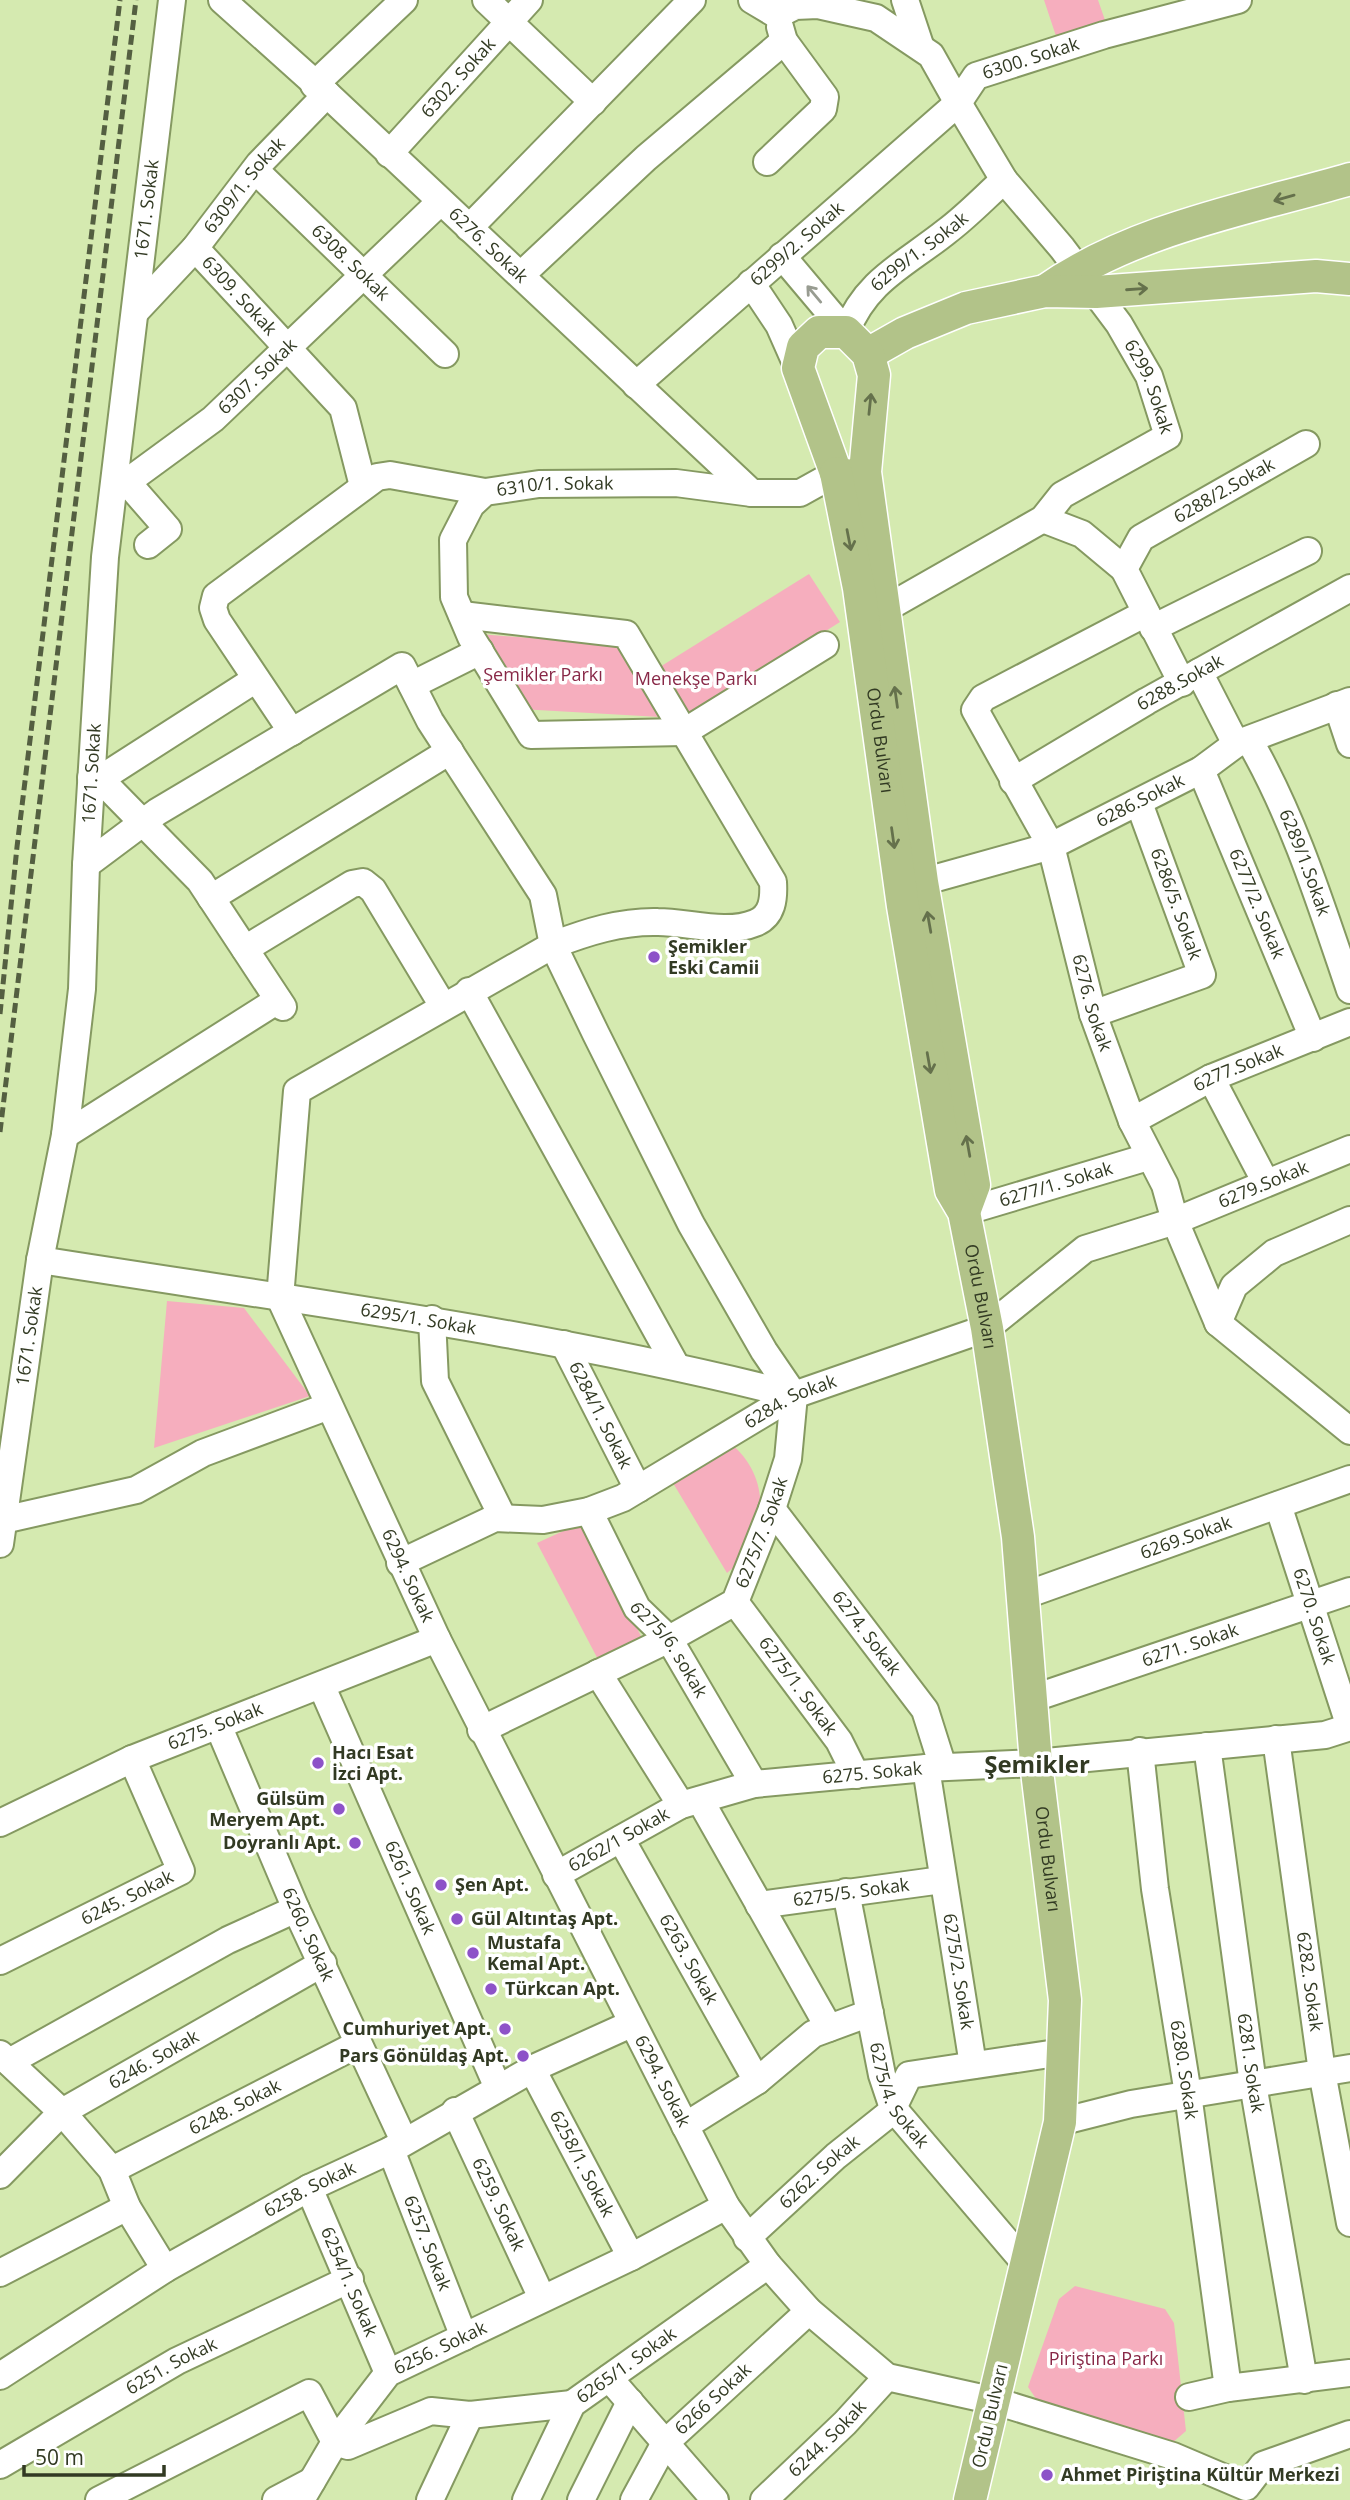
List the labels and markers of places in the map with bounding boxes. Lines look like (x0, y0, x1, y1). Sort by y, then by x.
place label: Şemikler Eski Camii (668, 934, 759, 979)
marker: Şemikler Eski Camii (646, 949, 662, 965)
place label: Hacı Esat İzci Apt. (332, 1740, 414, 1785)
marker: Hacı Esat İzci Apt. (310, 1755, 326, 1771)
place label: Gülsüm Meryem Apt. (209, 1786, 325, 1831)
marker: Gülsüm Meryem Apt. (331, 1801, 347, 1817)
place label: Doyranlı Apt. (223, 1830, 341, 1854)
marker: Doyranlı Apt. (347, 1835, 363, 1851)
place label: Şen Apt. (455, 1872, 529, 1896)
marker: Şen Apt. (433, 1877, 449, 1893)
place label: Gül Altıntaş Apt. (471, 1906, 618, 1930)
marker: Gül Altıntaş Apt. (449, 1911, 465, 1927)
place label: Mustafa Kemal Apt. (487, 1930, 585, 1975)
marker: Mustafa Kemal Apt. (465, 1945, 481, 1961)
place label: Türkcan Apt. (505, 1976, 620, 2000)
marker: Türkcan Apt. (483, 1981, 499, 1997)
place label: Cumhuriyet Apt. (343, 2016, 491, 2040)
marker: Cumhuriyet Apt. (497, 2021, 513, 2037)
place label: Pars Gönüldaş Apt. (339, 2043, 509, 2067)
marker: Pars Gönüldaş Apt. (515, 2048, 531, 2064)
place label: Ahmet Piriştina Kültür Merkezi (1061, 2462, 1340, 2486)
marker: Ahmet Piriştina Kültür Merkezi (1039, 2467, 1055, 2483)

